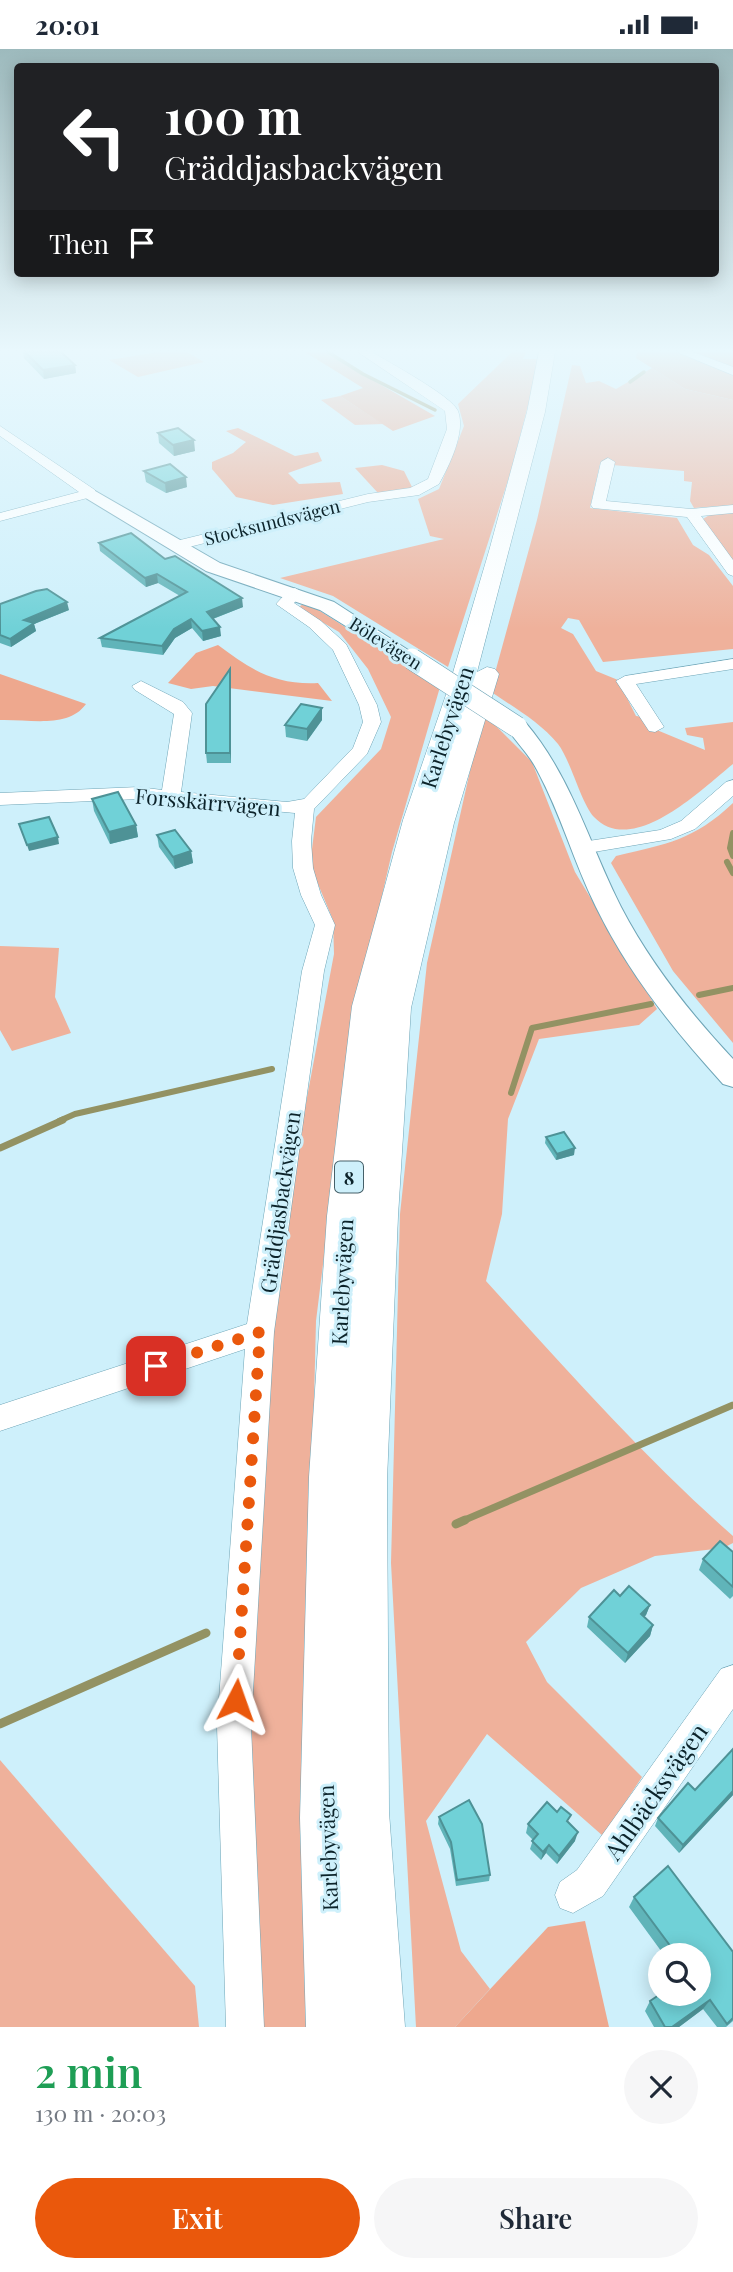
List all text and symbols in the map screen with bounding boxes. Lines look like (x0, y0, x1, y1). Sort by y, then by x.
text: 20:01 (35, 7, 100, 42)
text: 100 m (164, 82, 302, 147)
icon: left (49, 91, 140, 182)
text: Gräddjasbackvägen (164, 145, 443, 188)
icon: arrive (123, 224, 161, 262)
text: Then (49, 226, 109, 261)
street label: Stocksundsvägen (202, 493, 343, 550)
street label: Bölevägen (345, 611, 427, 675)
street label: Karlebyvägen (413, 662, 479, 791)
street label: Forsskärrvägen (134, 781, 283, 821)
street label: Gräddjasbackvägen (252, 1109, 306, 1295)
road number: 8 (335, 1161, 363, 1193)
street label: Karlebyvägen (324, 1218, 358, 1346)
pin (126, 1336, 186, 1396)
icon: arrive (137, 1347, 175, 1385)
position arrow (199, 1663, 273, 1737)
street label: Ahlbäcksvägen (596, 1716, 714, 1866)
street label: Karlebyvägen (311, 1784, 343, 1912)
map controls (648, 1943, 711, 2006)
button: search (648, 1943, 711, 2006)
text: 2 min (35, 2043, 142, 2099)
button: close (624, 2050, 698, 2124)
text: 130 m · 20:03 (35, 2097, 166, 2128)
button: Exit (35, 2178, 360, 2258)
button: Share (374, 2178, 698, 2258)

